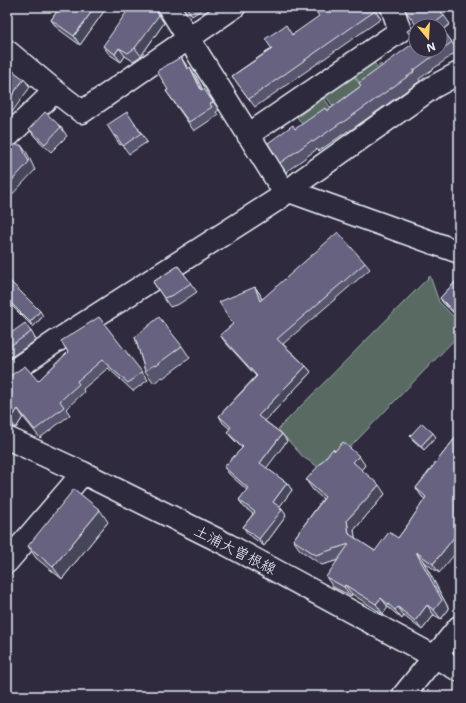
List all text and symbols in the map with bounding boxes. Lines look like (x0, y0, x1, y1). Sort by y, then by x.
north arrow (408, 18, 448, 58)
text: N (424, 39, 437, 56)
street label: 土浦大曽根線 (190, 521, 280, 579)

